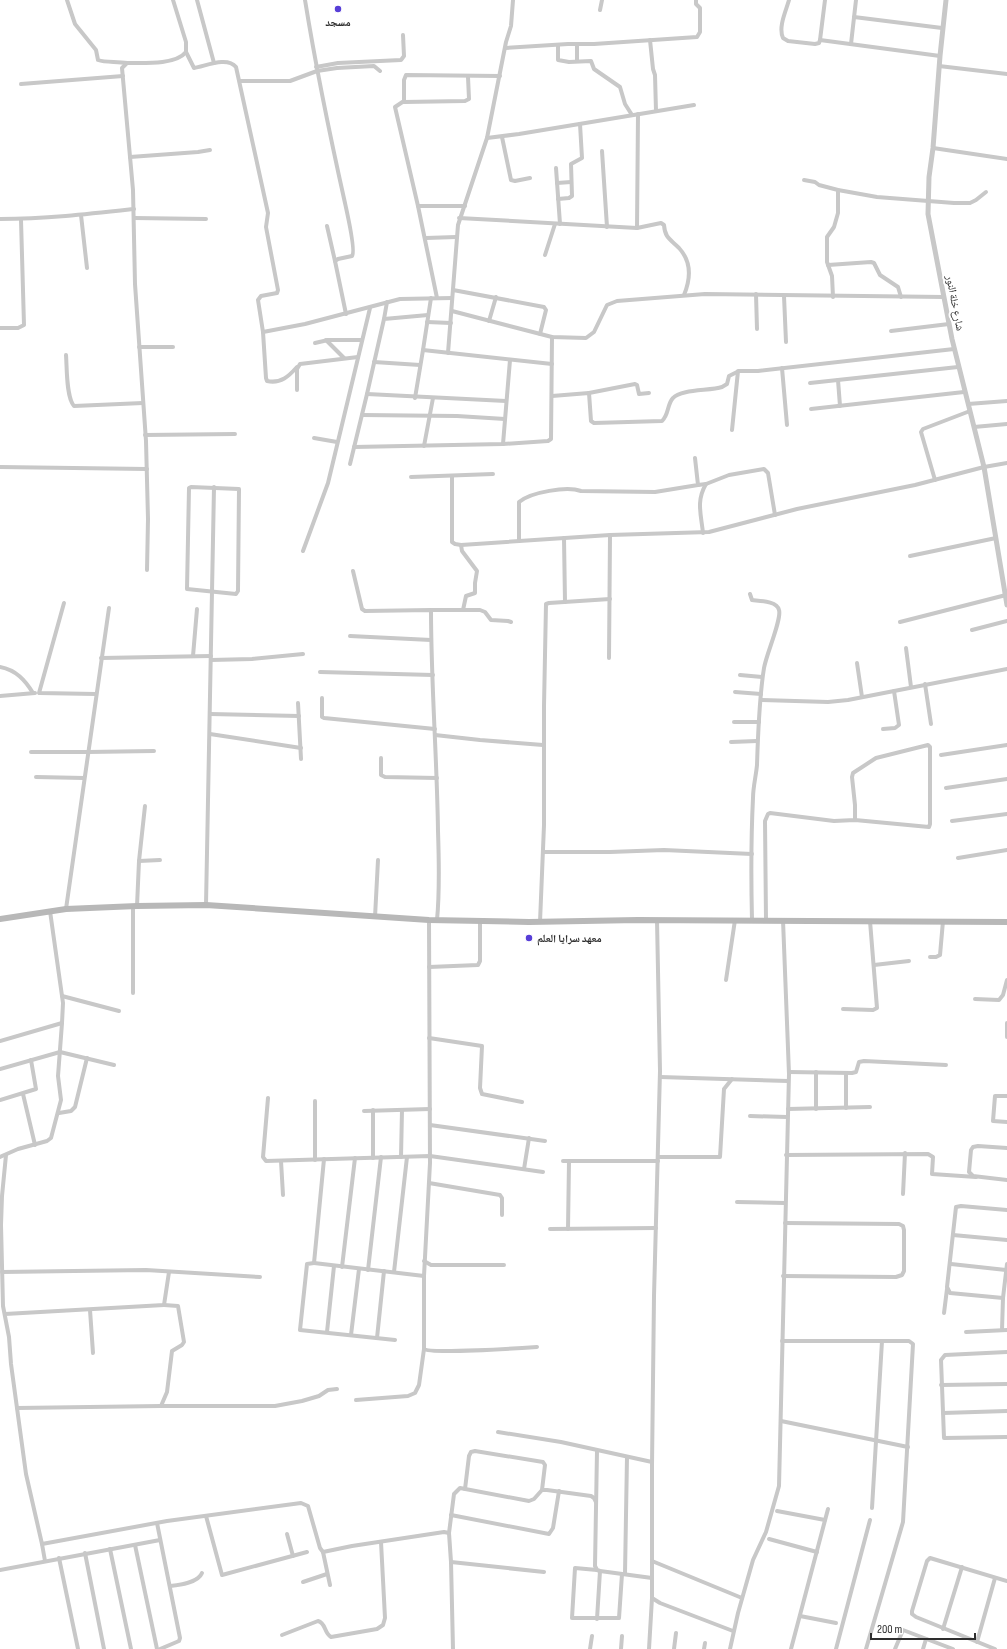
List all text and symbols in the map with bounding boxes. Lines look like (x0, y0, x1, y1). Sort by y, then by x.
marker: مسجد (333, 4, 343, 14)
place label: مسجد (325, 16, 351, 29)
street label: شارع خلة النور (943, 273, 967, 332)
place label: معهد سرايا العلم (537, 932, 602, 946)
marker: معهد سرايا العلم (524, 933, 534, 943)
scale bar (871, 1615, 975, 1641)
text: 200 m (877, 1622, 903, 1637)

